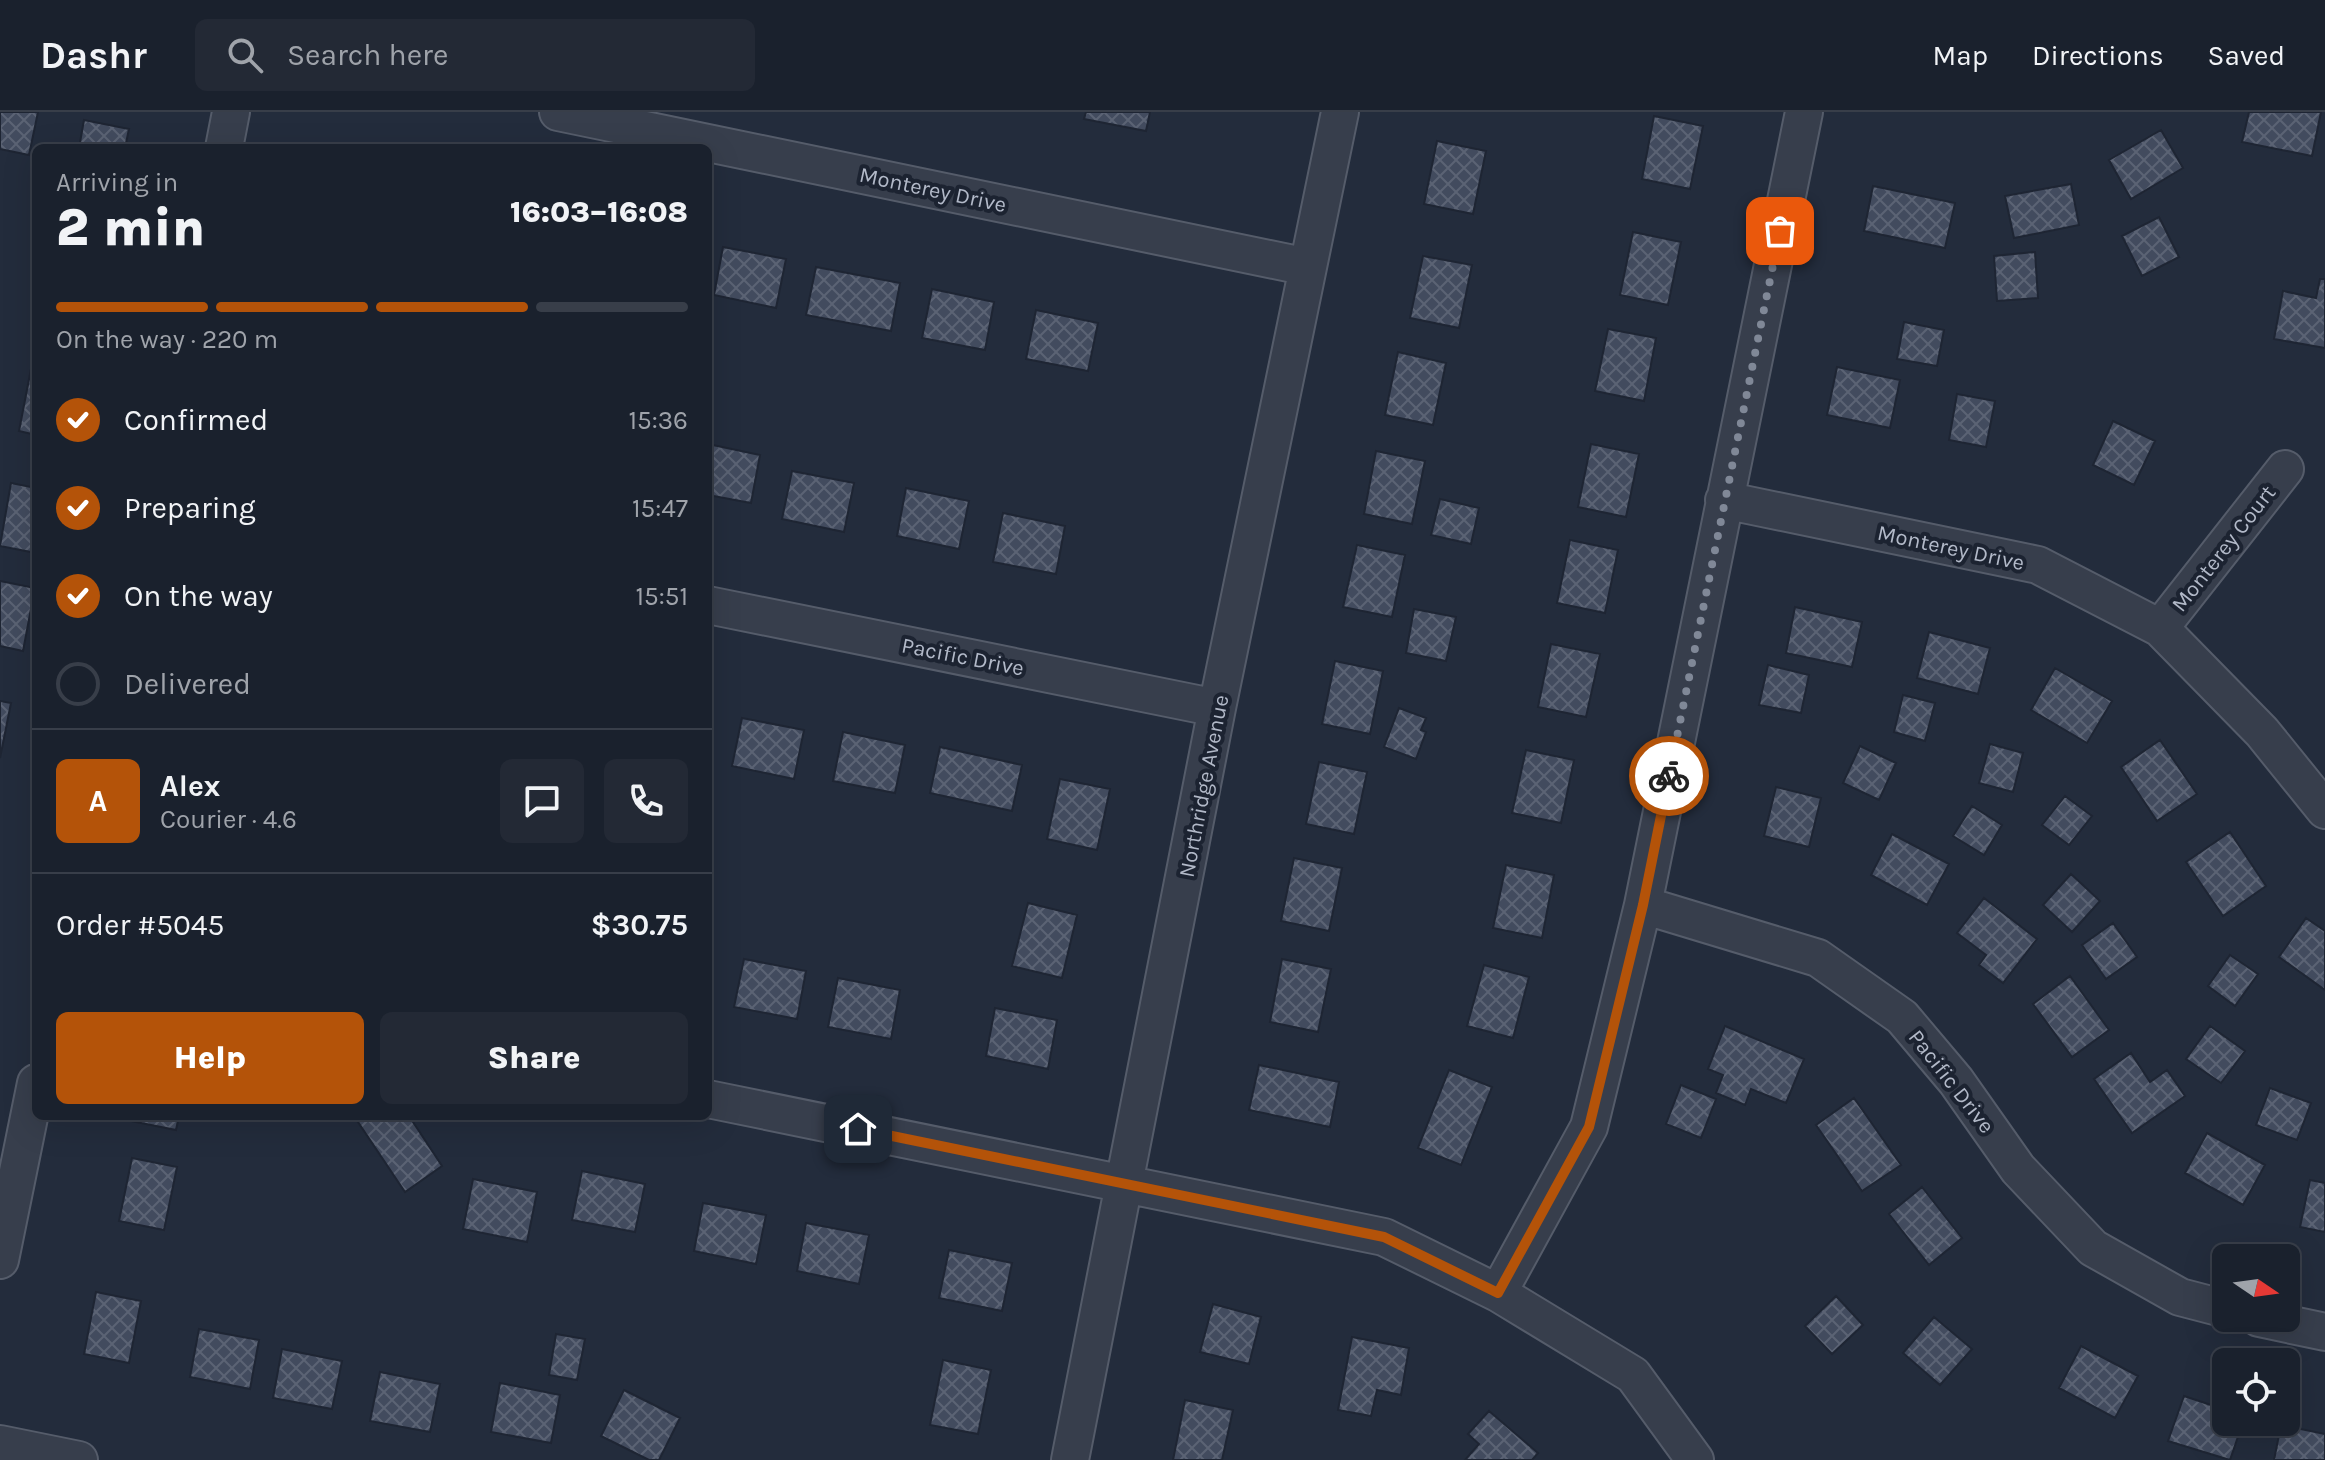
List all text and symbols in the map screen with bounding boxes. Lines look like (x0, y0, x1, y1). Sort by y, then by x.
search box (195, 19, 755, 91)
text: Dashr (40, 33, 147, 78)
icon: search (223, 33, 267, 77)
text: Search here (287, 37, 448, 73)
text: Map (1933, 39, 1988, 72)
text: Directions (2032, 39, 2164, 72)
text: Saved (2208, 39, 2285, 72)
street label: Monterey Drive (857, 162, 1009, 218)
text: Arriving in (56, 167, 178, 198)
text: 16:03–16:08 (510, 194, 688, 230)
text: 2 min (56, 197, 205, 258)
pin (1746, 197, 1814, 265)
icon: bag (1758, 209, 1802, 253)
text: On the way · 220 m (56, 324, 278, 355)
icon: check (56, 398, 100, 442)
text: Confirmed (124, 402, 268, 438)
text: 15:36 (628, 405, 688, 436)
street label: Monterey Court (2166, 480, 2281, 617)
icon: check (56, 486, 100, 530)
text: Preparing (124, 490, 256, 526)
text: 15:47 (632, 493, 688, 524)
street label: Monterey Drive (1875, 520, 2027, 576)
icon: check (56, 574, 100, 618)
text: On the way (124, 578, 273, 614)
text: 15:51 (635, 581, 688, 612)
street label: Pacific Drive (899, 632, 1026, 682)
text: Delivered (124, 666, 251, 702)
street label: Northridge Avenue (1174, 693, 1234, 880)
courier (1629, 736, 1709, 816)
icon: bike (1647, 754, 1691, 798)
button: chat (500, 759, 584, 843)
button: phone (604, 759, 688, 843)
text: Alex (160, 768, 220, 804)
text: A (89, 783, 107, 819)
text: Courier · 4.6 (160, 804, 297, 835)
text: Order #5045 (56, 907, 225, 943)
text: $30.75 (591, 907, 688, 943)
button: Help (56, 1012, 364, 1104)
button: Share (380, 1012, 688, 1104)
street label: Pacific Drive (1903, 1025, 2000, 1139)
pin (824, 1095, 892, 1163)
icon: home (836, 1107, 880, 1151)
north arrow (2212, 1244, 2300, 1332)
map controls (2212, 1244, 2300, 1436)
button: locate (2212, 1348, 2300, 1436)

